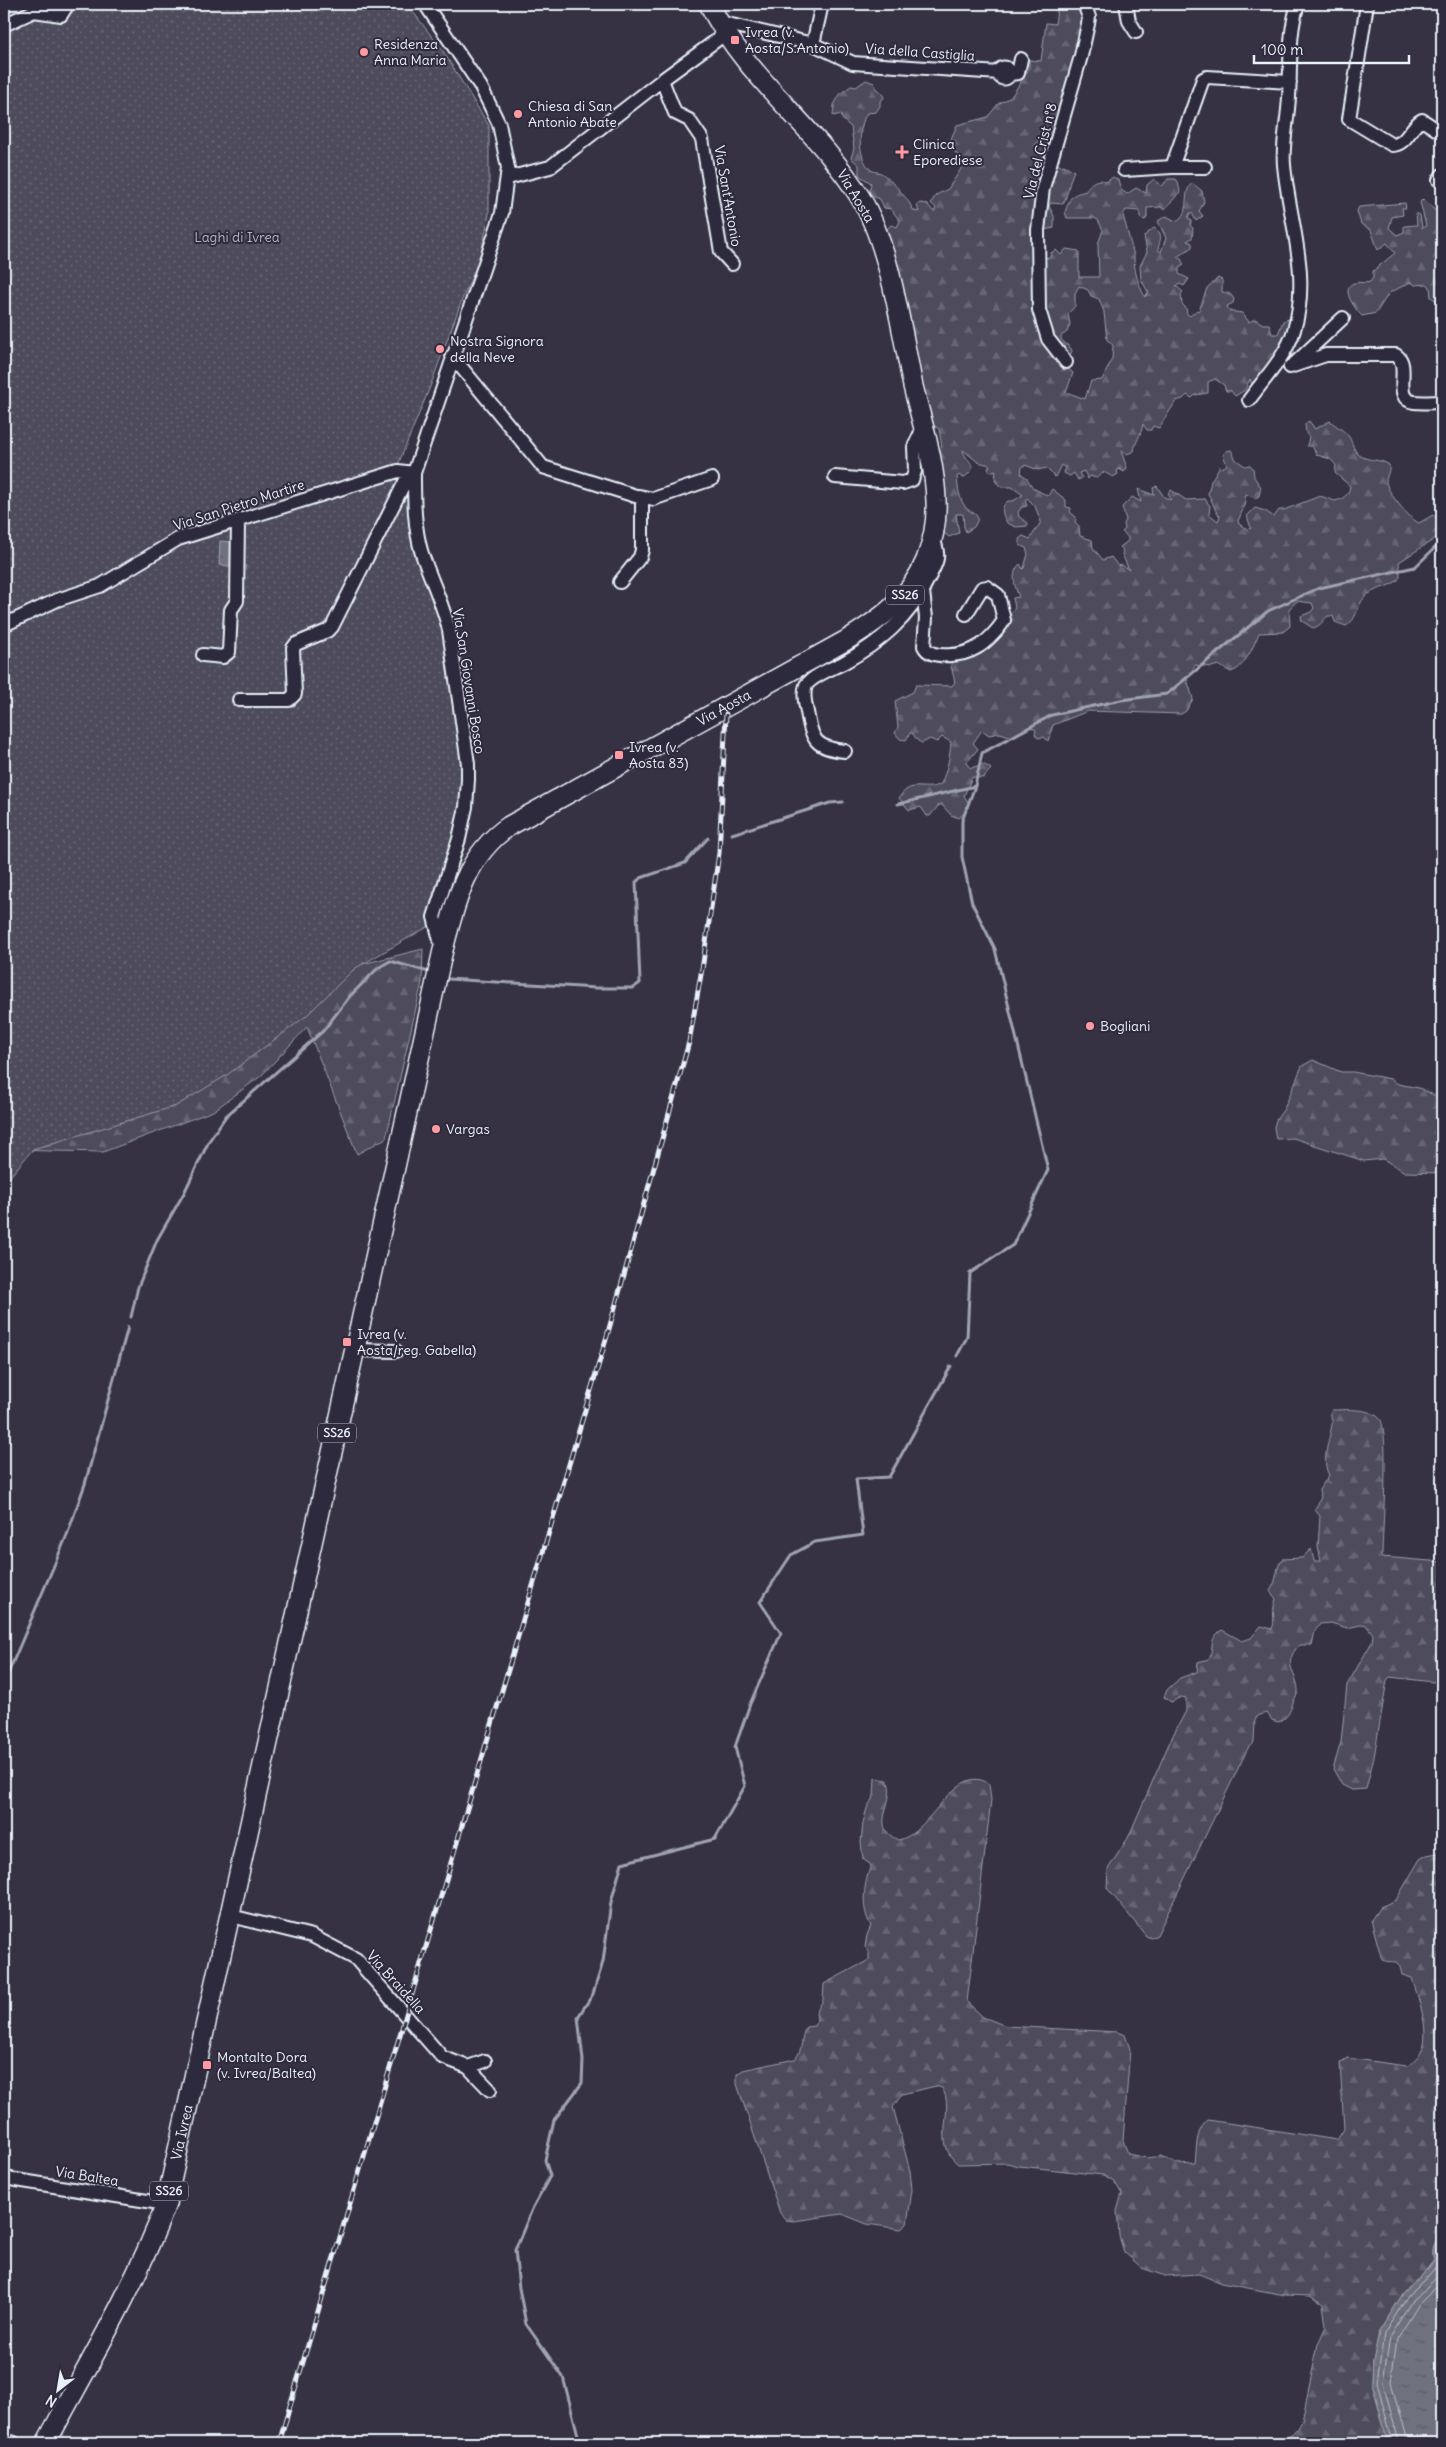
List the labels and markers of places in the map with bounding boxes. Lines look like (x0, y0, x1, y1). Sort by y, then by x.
place label: Ivrea (v. Aosta/S.Antonio) (745, 23, 849, 57)
marker: Ivrea (v. Aosta/S.Antonio) (729, 34, 741, 46)
place label: Residenza Anna Maria (374, 35, 447, 69)
marker: Residenza Anna Maria (358, 46, 370, 58)
place label: Chiesa di San Antonio Abate (528, 97, 617, 131)
marker: Chiesa di San Antonio Abate (512, 108, 524, 120)
place label: Clinica Eporediese (913, 135, 983, 169)
marker: Clinica Eporediese (895, 145, 909, 159)
place label: Nostra Signora della Neve (450, 332, 544, 366)
marker: Nostra Signora della Neve (434, 343, 446, 355)
place label: Ivrea (v. Aosta 83) (629, 738, 689, 772)
marker: Ivrea (v. Aosta 83) (613, 749, 625, 761)
place label: Bogliani (1100, 1017, 1150, 1035)
marker: Bogliani (1084, 1020, 1096, 1032)
place label: Vargas (446, 1120, 490, 1138)
marker: Vargas (430, 1123, 442, 1135)
place label: Ivrea (v. Aosta/reg. Gabella) (357, 1325, 476, 1359)
marker: Ivrea (v. Aosta/reg. Gabella) (341, 1336, 353, 1348)
place label: Montalto Dora (v. Ivrea/Baltea) (217, 2048, 316, 2082)
marker: Montalto Dora (v. Ivrea/Baltea) (201, 2059, 213, 2071)

